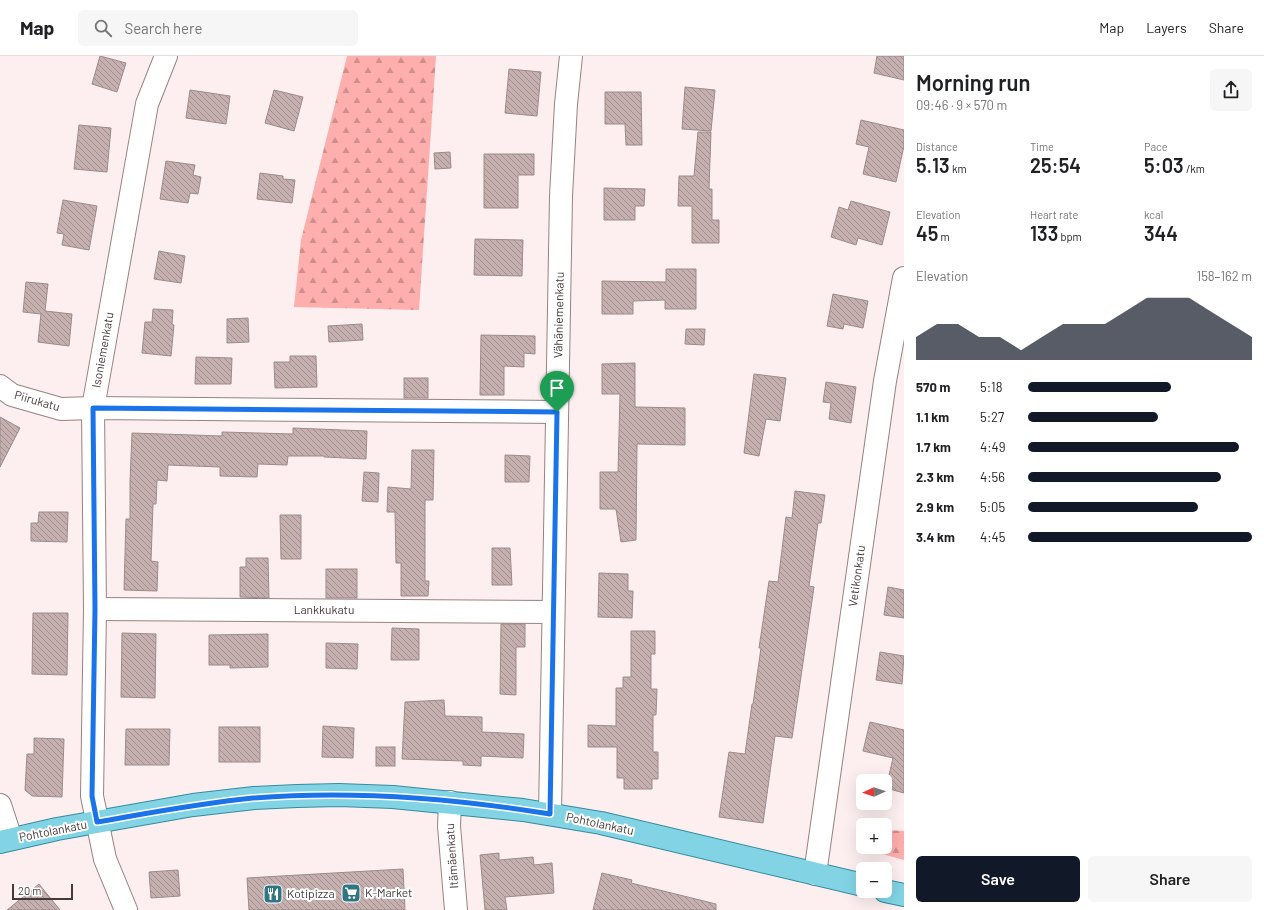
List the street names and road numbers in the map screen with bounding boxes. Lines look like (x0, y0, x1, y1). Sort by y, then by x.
street label: Vähäniemenkatu (550, 272, 566, 358)
street label: Isoniemenkatu (88, 311, 116, 389)
street label: Piirukatu (13, 387, 62, 413)
street label: Vetikonkatu (845, 544, 867, 607)
street label: Lankkukatu (294, 602, 354, 616)
street label: Pohtolankatu (565, 809, 635, 837)
street label: Pohtolankatu (18, 817, 88, 843)
street label: Itämäenkatu (442, 823, 460, 889)

